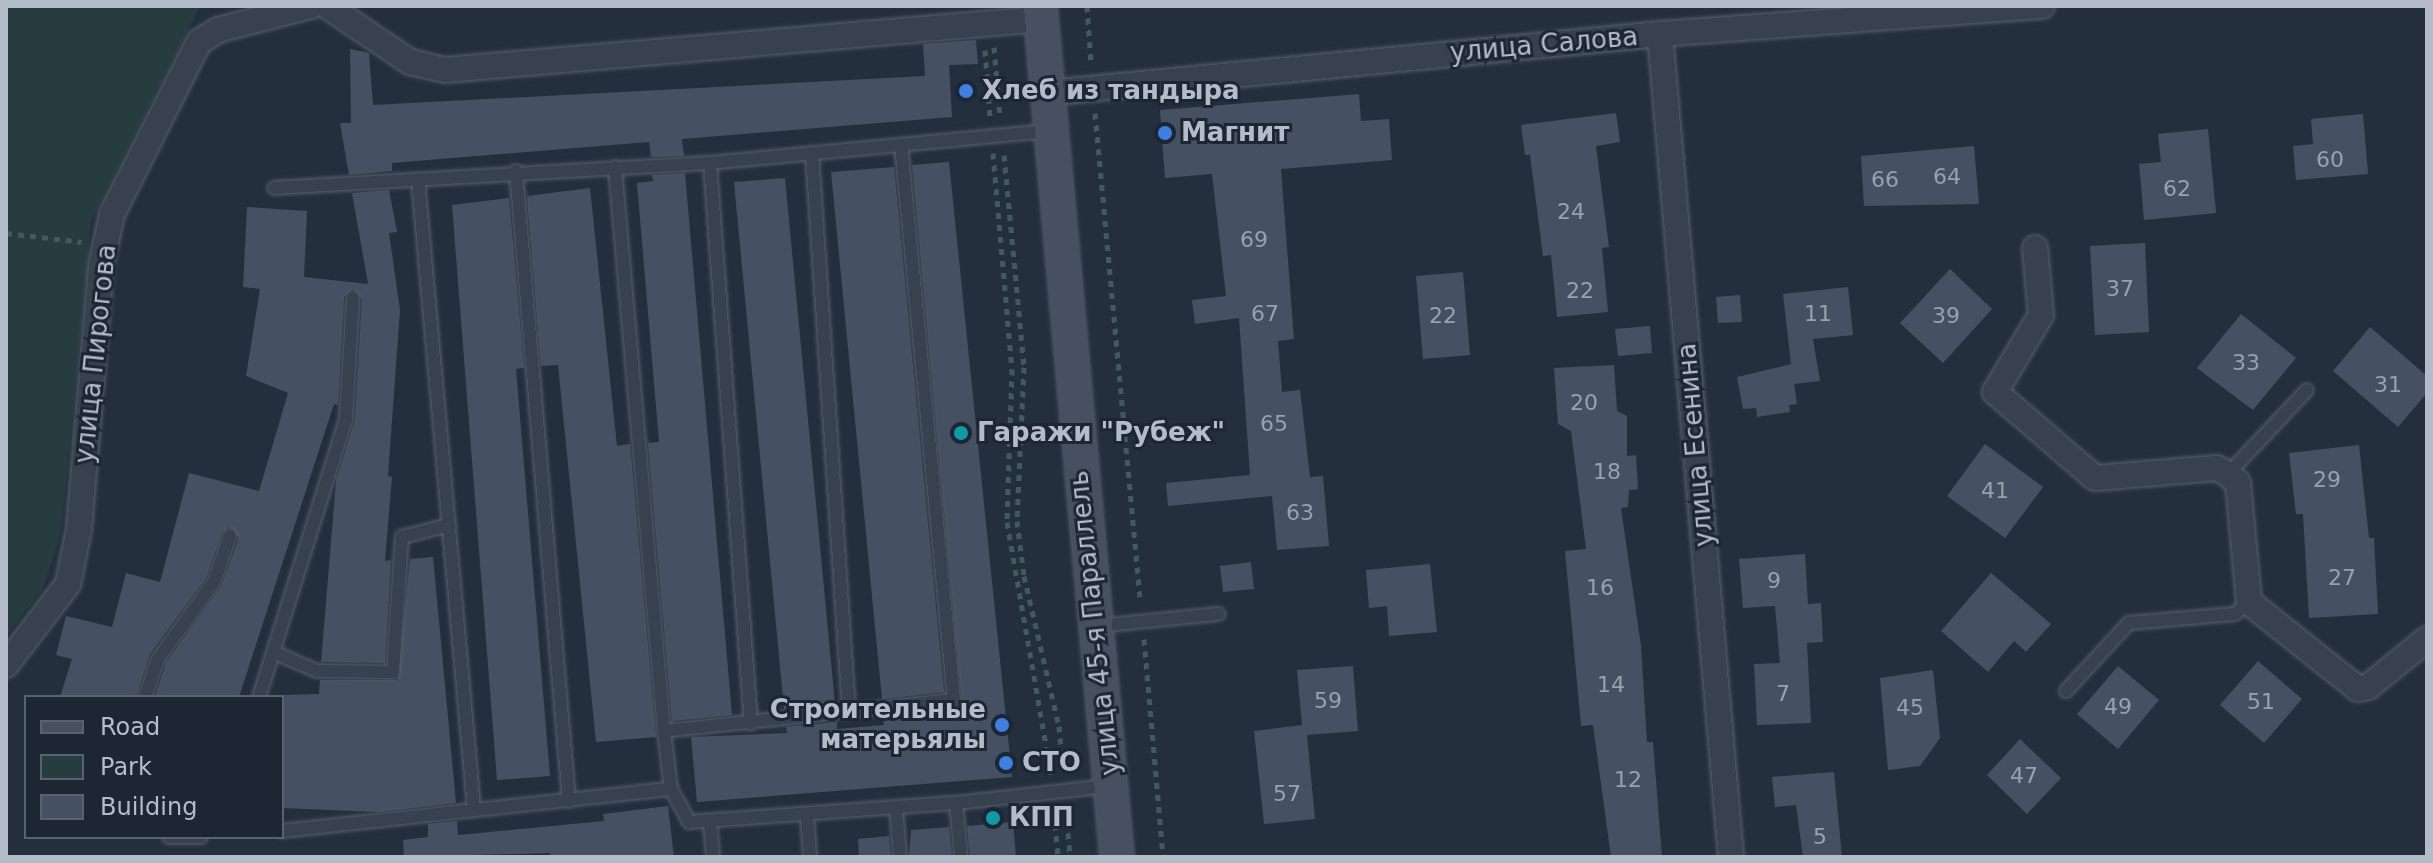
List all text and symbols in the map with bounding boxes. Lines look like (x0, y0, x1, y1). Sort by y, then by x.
street label: улица Салова (1449, 21, 1639, 69)
place label: Хлеб из тандыра (982, 75, 1240, 107)
marker: Хлеб из тандыра (957, 82, 975, 100)
place label: Магнит (1181, 117, 1289, 149)
marker: Магнит (1156, 124, 1174, 142)
house number: 60 (2316, 147, 2344, 173)
house number: 64 (1933, 164, 1961, 190)
house number: 66 (1871, 167, 1899, 193)
house number: 62 (2163, 176, 2191, 202)
house number: 24 (1557, 199, 1585, 225)
house number: 69 (1240, 227, 1268, 253)
street label: улица Пирогова (69, 243, 123, 465)
house number: 37 (2106, 276, 2134, 302)
house number: 22 (1566, 278, 1594, 304)
house number: 67 (1251, 301, 1279, 327)
house number: 11 (1804, 301, 1832, 327)
house number: 22 (1429, 303, 1457, 329)
house number: 39 (1932, 303, 1960, 329)
street label: улица Есенина (1672, 342, 1720, 548)
house number: 33 (2232, 350, 2260, 376)
house number: 31 (2374, 372, 2402, 398)
house number: 20 (1570, 390, 1598, 416)
house number: 65 (1260, 411, 1288, 437)
place label: Гаражи "Рубеж" (977, 417, 1225, 449)
marker: Гаражи "Рубеж" (952, 424, 970, 442)
house number: 18 (1593, 459, 1621, 485)
house number: 29 (2313, 467, 2341, 493)
street label: улица 45-я Параллель (1063, 469, 1127, 777)
house number: 41 (1981, 478, 2009, 504)
house number: 63 (1286, 500, 1314, 526)
house number: 27 (2328, 565, 2356, 591)
house number: 9 (1767, 568, 1781, 594)
house number: 16 (1586, 575, 1614, 601)
house number: 14 (1597, 672, 1625, 698)
house number: 7 (1776, 681, 1790, 707)
house number: 59 (1314, 688, 1342, 714)
house number: 51 (2247, 689, 2275, 715)
place label: Строительные матерьялы (770, 694, 986, 756)
house number: 49 (2104, 694, 2132, 720)
legend (24, 695, 284, 839)
house number: 45 (1896, 695, 1924, 721)
text: Road (100, 713, 160, 741)
marker: Строительные матерьялы (993, 716, 1011, 734)
place label: СТО (1022, 747, 1081, 779)
text: Park (100, 753, 152, 781)
marker: СТО (997, 754, 1015, 772)
house number: 47 (2010, 763, 2038, 789)
house number: 12 (1614, 767, 1642, 793)
house number: 57 (1273, 781, 1301, 807)
text: Building (100, 793, 197, 821)
place label: КПП (1009, 802, 1074, 834)
marker: КПП (984, 809, 1002, 827)
house number: 5 (1813, 824, 1827, 850)

